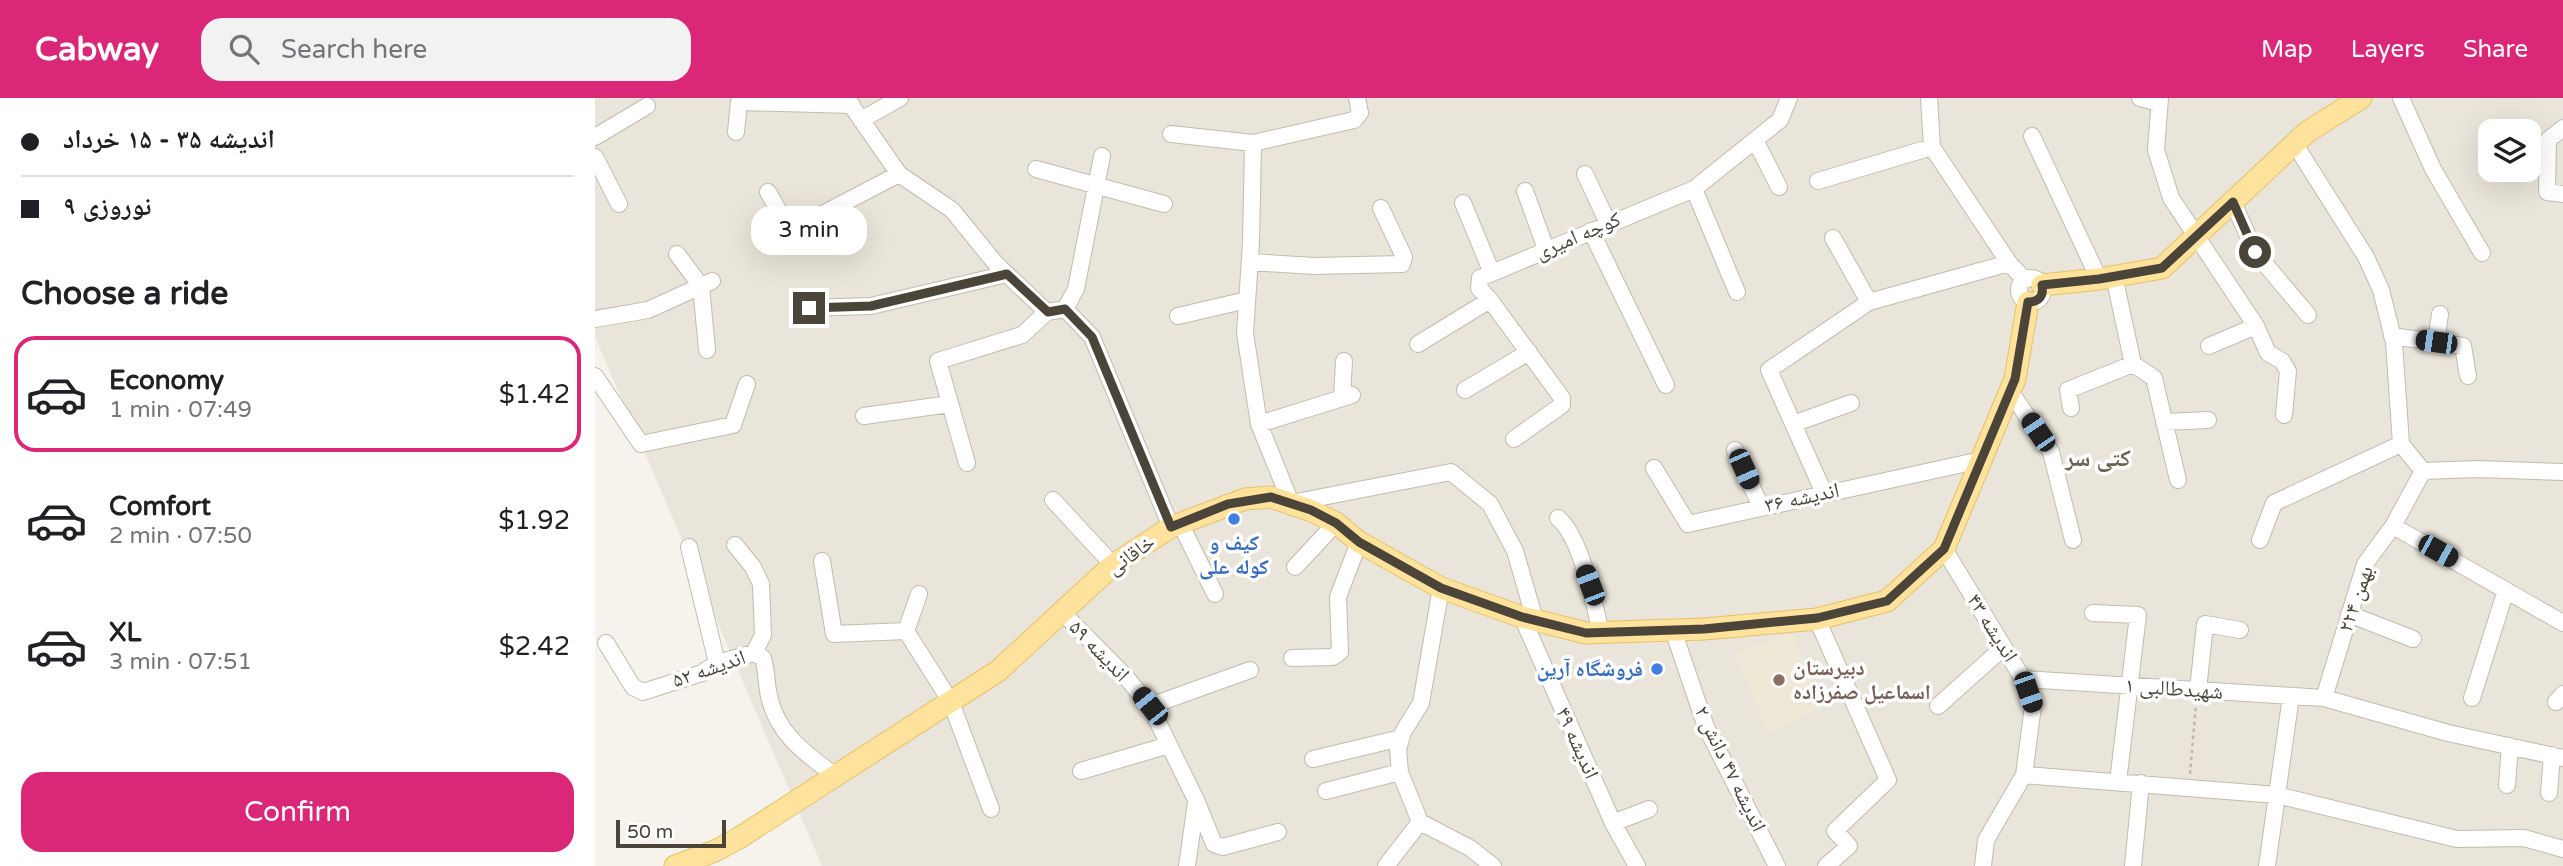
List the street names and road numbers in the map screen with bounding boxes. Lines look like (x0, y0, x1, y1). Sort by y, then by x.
street label: کوچه امیری (1531, 207, 1625, 265)
street label: اندیشه ۳۶ (1762, 478, 1842, 518)
street label: خاقانی (1102, 530, 1160, 580)
street label: ۲۲بهمن ۴ (2333, 563, 2379, 635)
street label: اندیشه ۴۳ (1961, 589, 2023, 667)
street label: اندیشه ۵۹ (1064, 615, 1134, 687)
street label: اندیشه ۵۲ (669, 645, 749, 693)
street label: شهیدطالبی ۱ (2124, 673, 2224, 705)
street label: اندیشه ۴۷ دانش ۲ (1689, 702, 1771, 836)
street label: اندیشه ۴۹ (1550, 703, 1604, 783)

